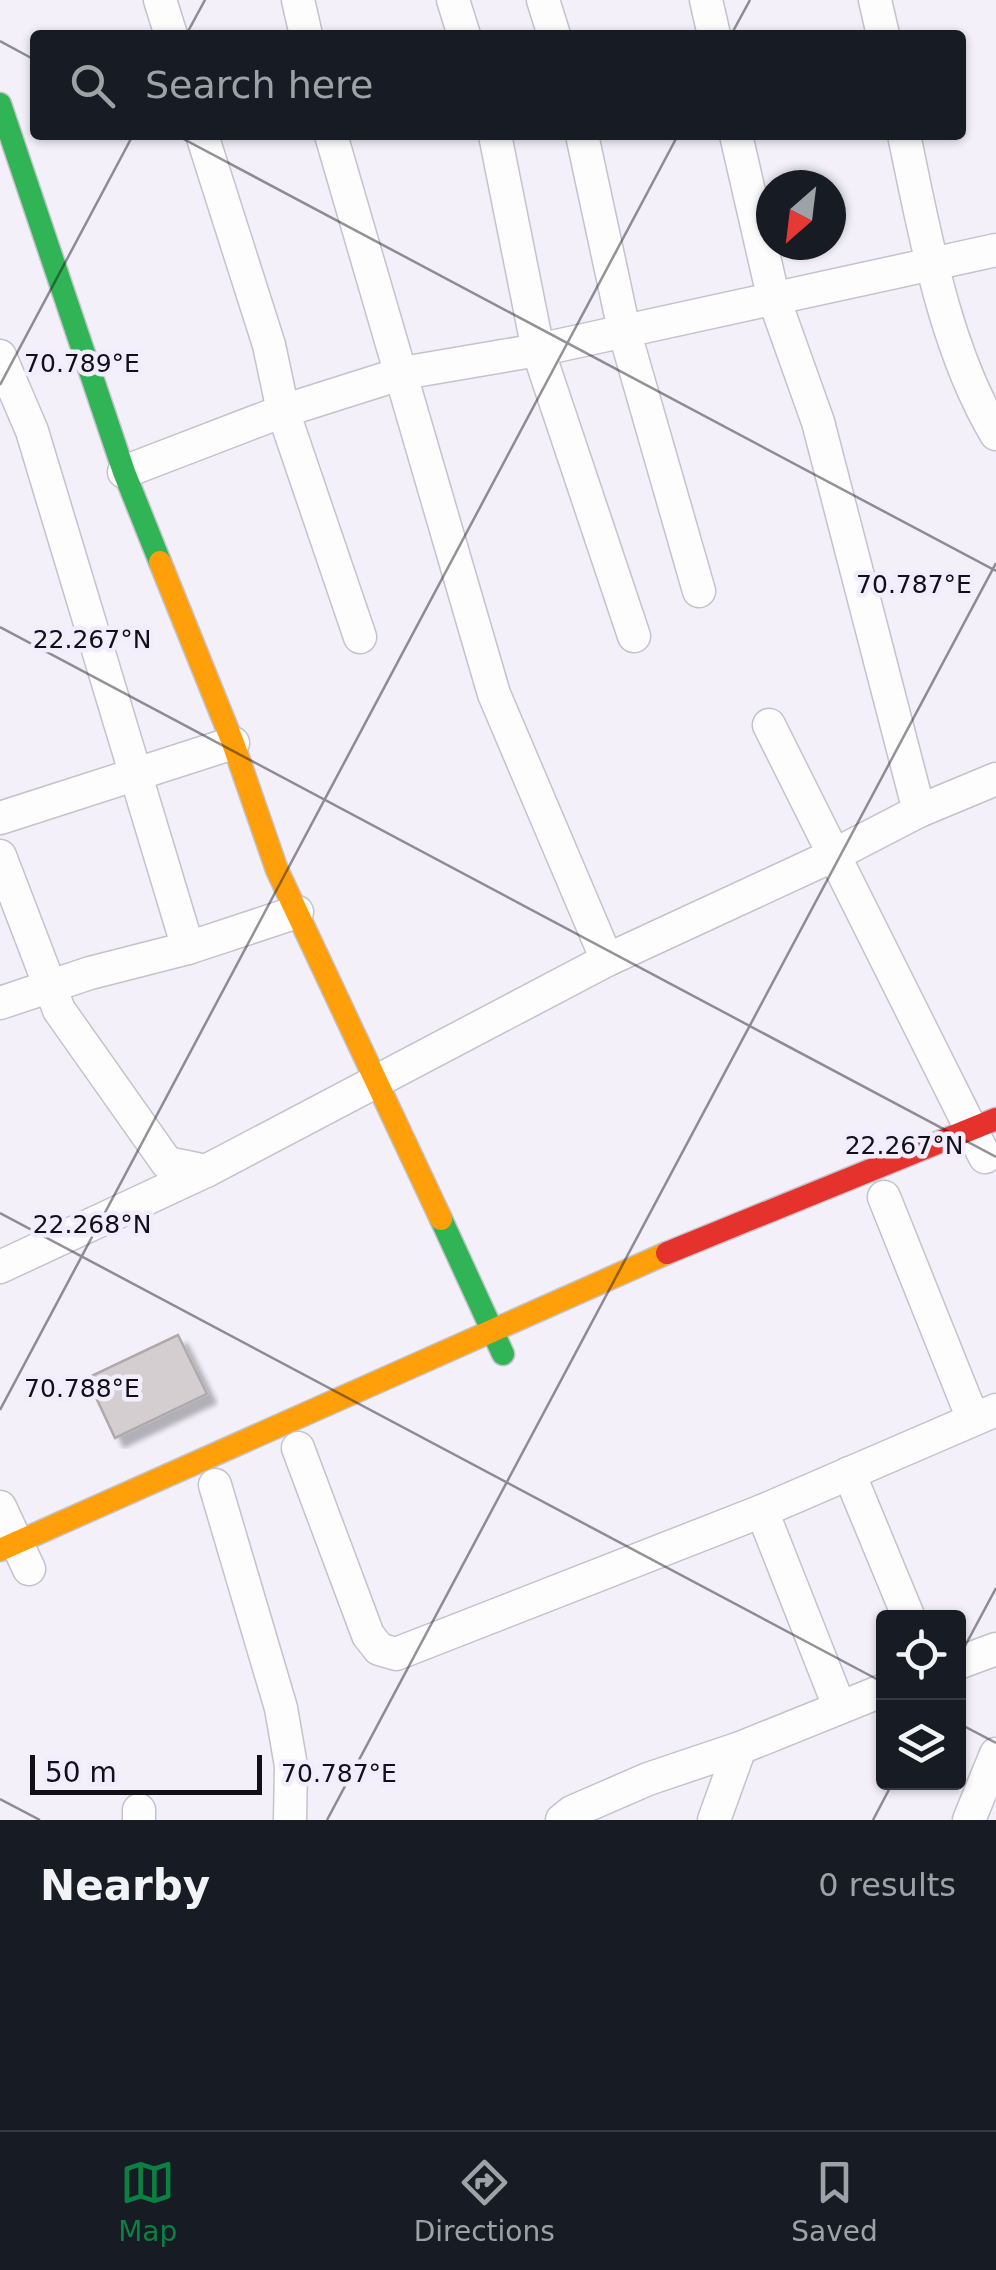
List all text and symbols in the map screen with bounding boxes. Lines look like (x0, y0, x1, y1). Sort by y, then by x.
search box (30, 30, 966, 140)
icon: search (65, 58, 120, 113)
text: Search here (145, 63, 373, 107)
north arrow (756, 170, 846, 260)
text: 70.789°E (24, 349, 140, 378)
text: 70.787°E (856, 570, 972, 599)
text: 22.267°N (33, 625, 151, 654)
text: 22.267°N (845, 1131, 963, 1160)
text: 22.268°N (33, 1210, 151, 1239)
text: 70.788°E (24, 1374, 140, 1403)
map controls (876, 1610, 966, 1790)
button: locate (876, 1610, 966, 1700)
button: layers (876, 1700, 966, 1790)
scale bar (30, 1750, 262, 1794)
text: 50 m (45, 1756, 117, 1789)
text: 70.787°E (281, 1759, 397, 1788)
text: Nearby (40, 1861, 210, 1910)
text: 0 results (818, 1866, 956, 1904)
tab: Map (118, 2155, 177, 2248)
tab: Directions (414, 2155, 555, 2248)
tab: Saved (791, 2155, 878, 2248)

